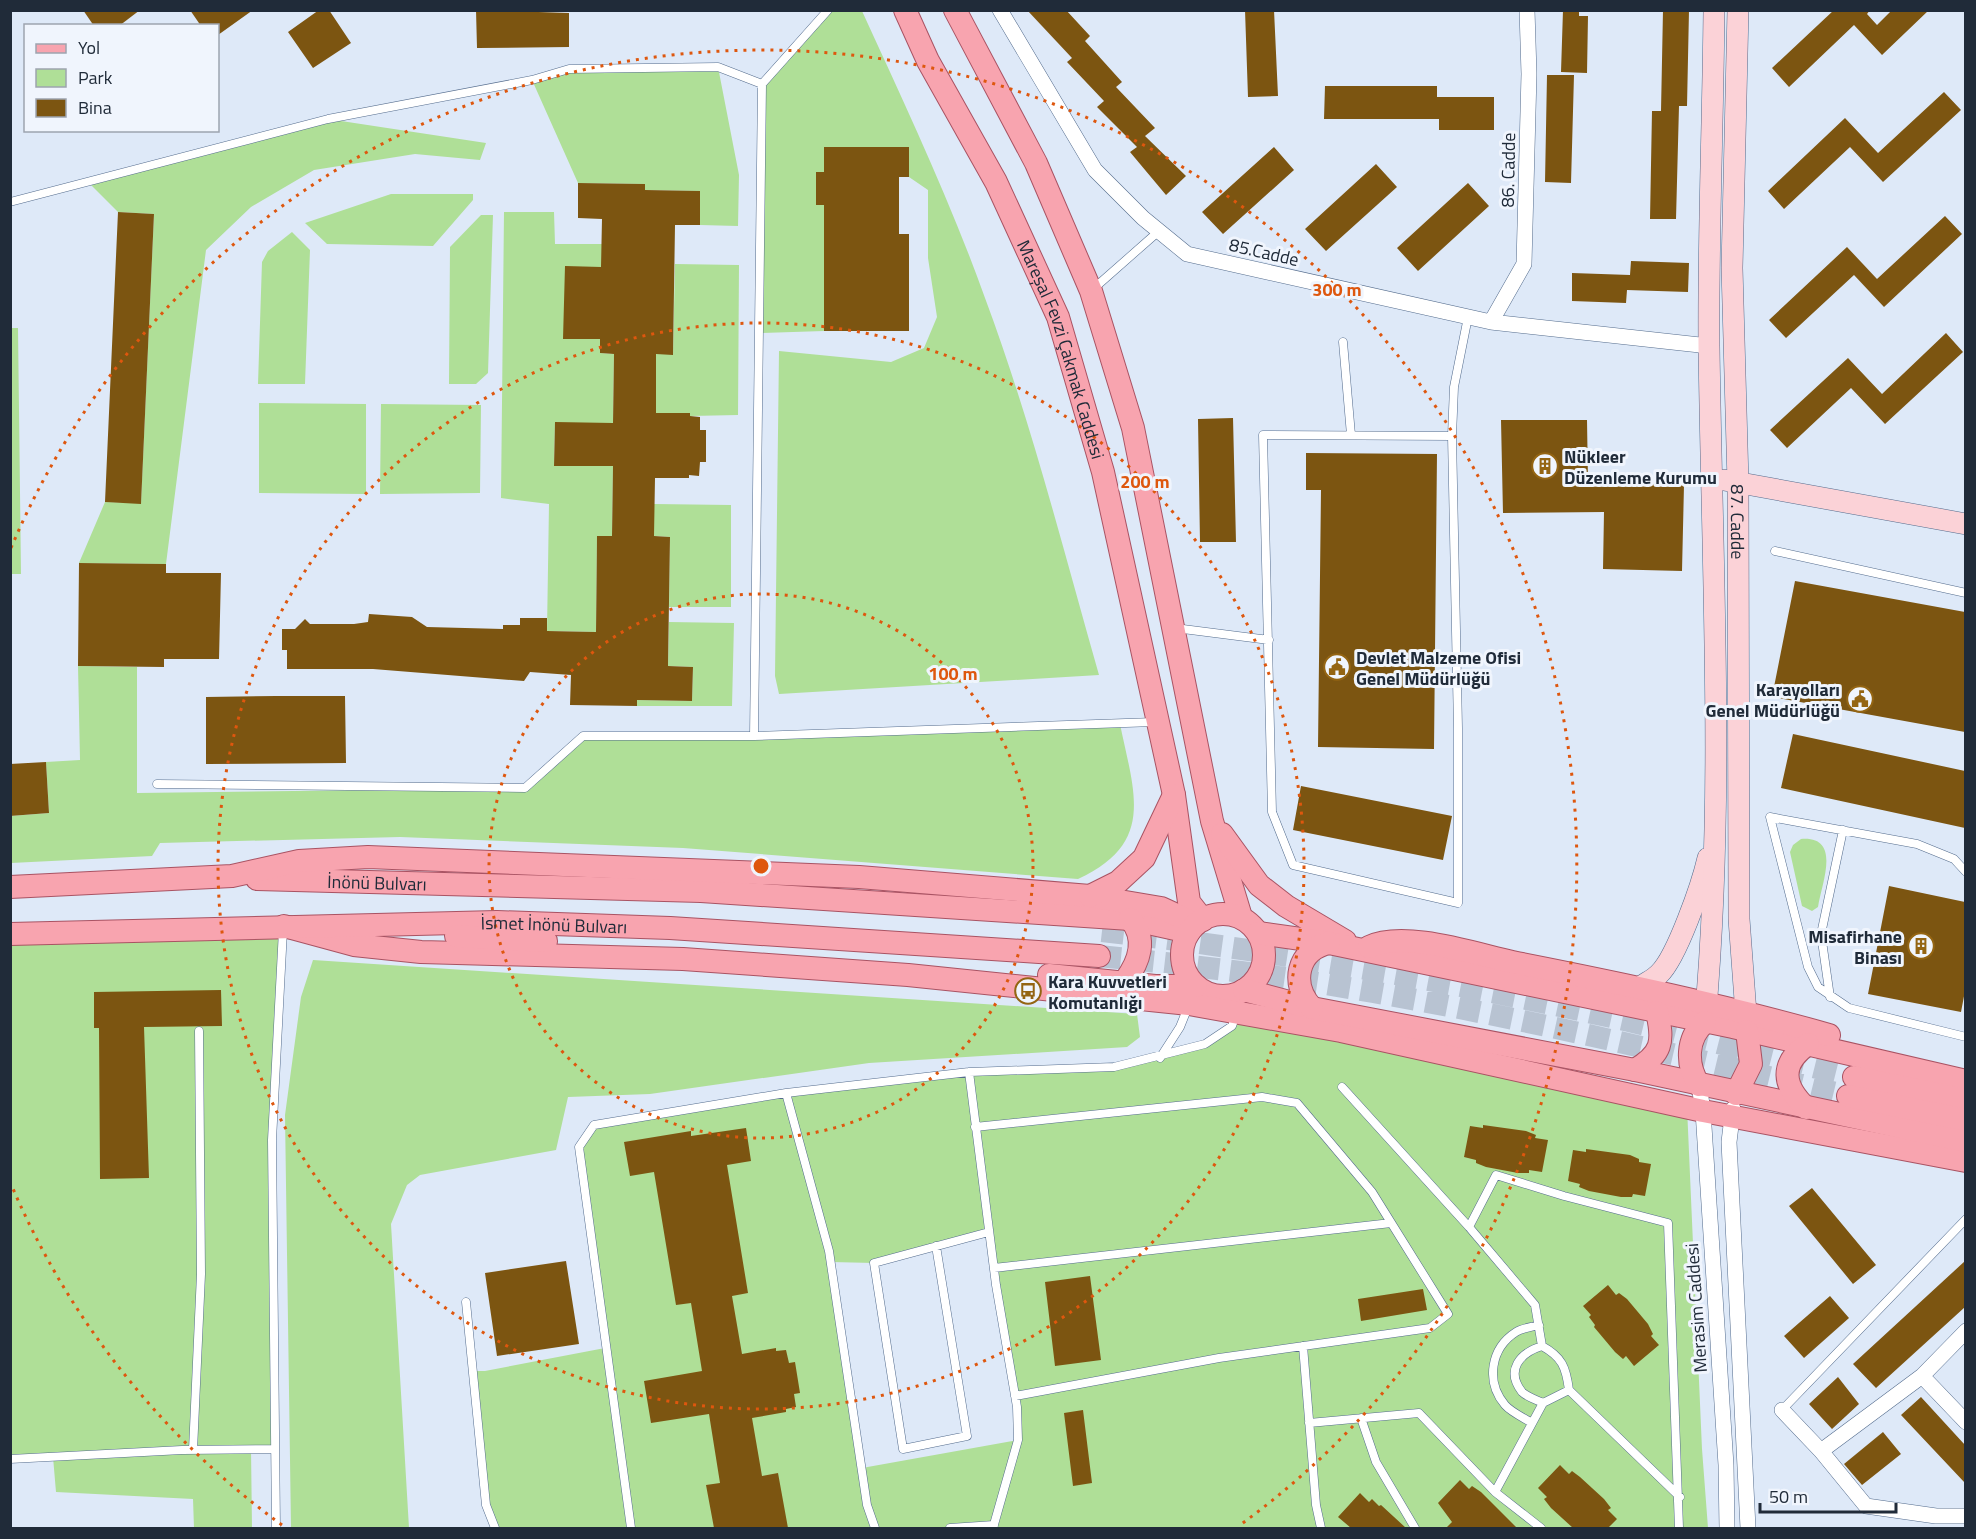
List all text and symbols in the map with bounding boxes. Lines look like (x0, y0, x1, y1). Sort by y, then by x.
legend (24, 24, 219, 132)
text: Yol (78, 34, 100, 61)
text: Park (78, 64, 113, 91)
text: Bina (78, 94, 112, 121)
street label: 86. Cadde (1494, 132, 1522, 208)
street label: 85.Cadde (1226, 231, 1302, 273)
street label: Mareşal Fevzi Çakmak Caddesi (1011, 235, 1112, 462)
text: 300 m (1312, 276, 1362, 303)
place label: Nükleer Düzenleme Kurumu (1564, 443, 1717, 491)
building icon: Nükleer Düzenleme Kurumu (1530, 451, 1560, 481)
text: 200 m (1120, 468, 1170, 495)
street label: 87. Cadde (1725, 484, 1752, 559)
place label: Devlet Malzeme Ofisi Genel Müdürlüğü (1356, 644, 1521, 692)
public building icon: Devlet Malzeme Ofisi Genel Müdürlüğü (1322, 652, 1352, 682)
text: 100 m (928, 660, 978, 687)
place label: Karayolları Genel Müdürlüğü (1706, 676, 1840, 724)
public building icon: Karayolları Genel Müdürlüğü (1845, 684, 1875, 714)
centre of rings (751, 856, 771, 876)
street label: İnönü Bulvarı (327, 867, 427, 897)
street label: İsmet İnönü Bulvarı (480, 908, 628, 940)
place label: Misafirhane Binası (1808, 923, 1902, 971)
building icon: Misafirhane Binası (1906, 931, 1936, 961)
place label: Kara Kuvvetleri Komutanlığı (1048, 968, 1167, 1016)
bus stop icon: Kara Kuvvetleri Komutanlığı (1013, 976, 1043, 1006)
street label: Merasim Caddesi (1678, 1242, 1714, 1374)
scale bar (1760, 1476, 1896, 1514)
text: 50 m (1769, 1483, 1808, 1510)

